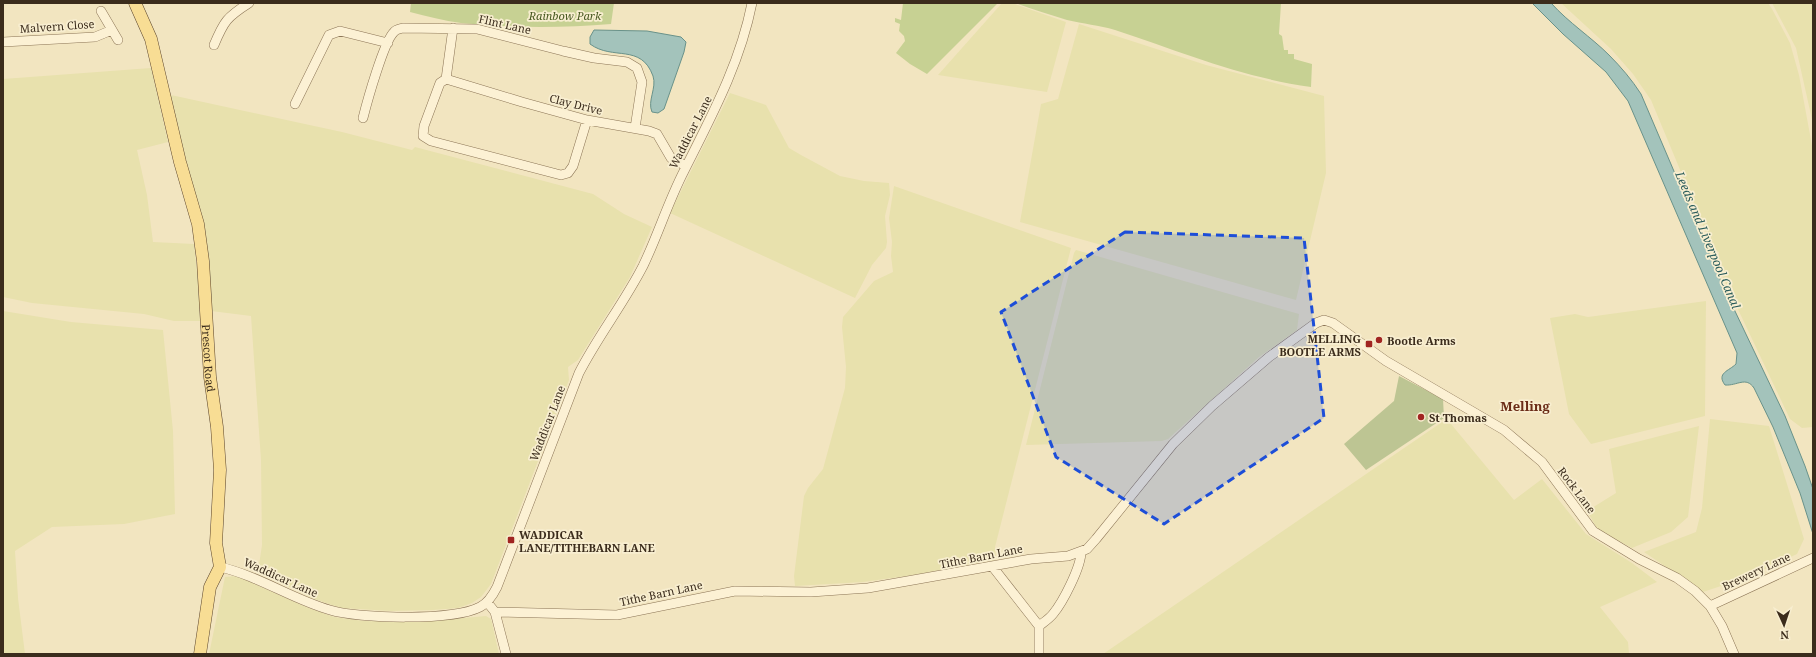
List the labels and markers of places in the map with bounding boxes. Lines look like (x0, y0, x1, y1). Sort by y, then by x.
place label: MELLING BOOTLE ARMS (1279, 331, 1362, 359)
place label: Bootle Arms (1387, 333, 1456, 348)
marker: Bootle Arms (1374, 335, 1384, 345)
marker: MELLING BOOTLE ARMS (1364, 339, 1374, 349)
place label: St Thomas (1429, 410, 1487, 425)
marker: St Thomas (1416, 412, 1426, 422)
place label: WADDICAR LANE/TITHEBARN LANE (519, 527, 655, 555)
marker: WADDICAR LANE/TITHEBARN LANE (506, 535, 516, 545)

